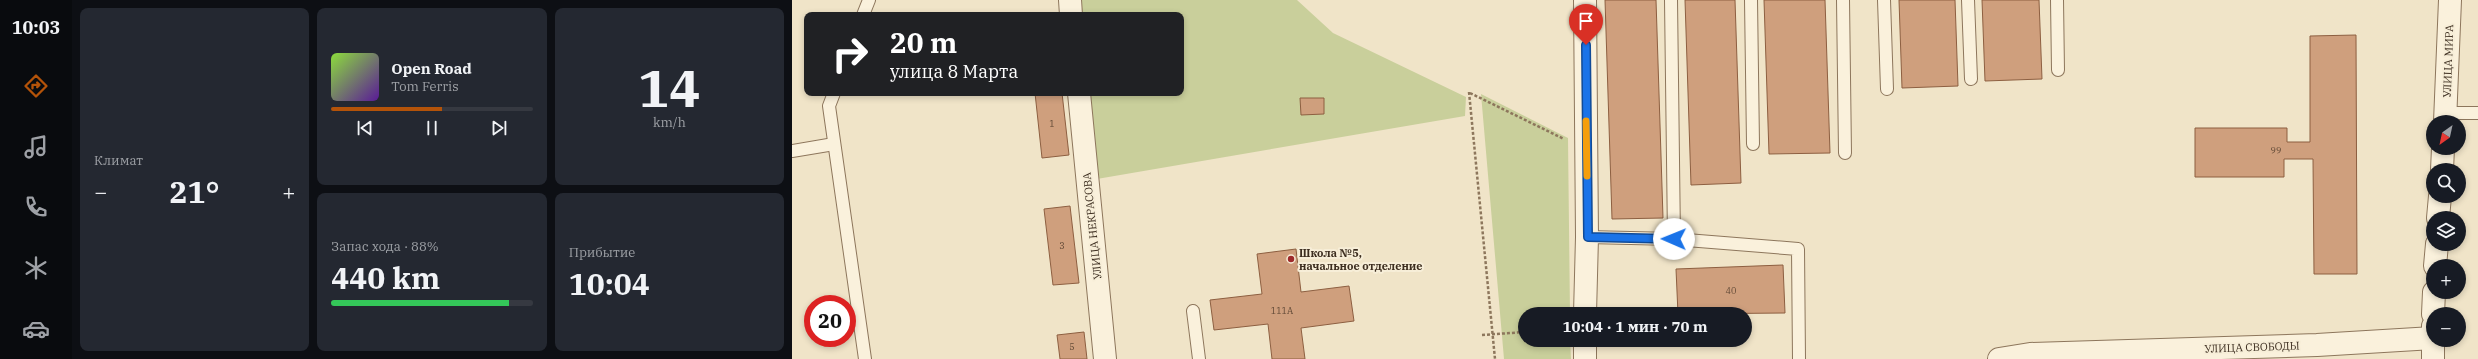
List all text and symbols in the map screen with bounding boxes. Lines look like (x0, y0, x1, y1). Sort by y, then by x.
pin (1569, 4, 1603, 45)
icon: arrive (1575, 10, 1597, 32)
text: 10:03 (12, 16, 60, 39)
text: 20 m (890, 24, 957, 61)
street label: УЛИЦА МИРА (2440, 24, 2456, 98)
icon: right (824, 28, 876, 80)
text: 14 (638, 54, 701, 121)
text: Open Road (391, 59, 472, 78)
text: улица 8 Марта (890, 60, 1018, 83)
icon: directions (22, 72, 50, 100)
text: Tom Ferris (391, 78, 459, 95)
text: km/h (653, 114, 686, 131)
north arrow (2426, 115, 2466, 155)
map controls (2426, 115, 2466, 347)
icon: previous (354, 117, 376, 139)
icon: pause (421, 117, 443, 139)
icon: next (488, 117, 510, 139)
house number: 1 (1049, 118, 1055, 129)
icon: music (22, 133, 50, 161)
house number: 99 (2271, 145, 2281, 156)
text: Климат (94, 152, 143, 169)
button: search (2426, 163, 2466, 203)
street label: УЛИЦА НЕКРАСОВА (1079, 171, 1105, 280)
text: 21° (170, 172, 220, 211)
text: − (94, 177, 107, 206)
text: + (282, 177, 295, 206)
icon: phone (22, 193, 50, 221)
button: layers (2426, 211, 2466, 251)
position arrow (1653, 218, 1695, 260)
text: Запас хода · 88% (331, 238, 439, 255)
house number: 3 (1059, 240, 1065, 251)
text: Прибытие (569, 244, 635, 261)
place label: Школа №5, начальное отделение (1299, 246, 1423, 273)
icon: climate (22, 254, 50, 282)
marker: Школа №5, начальное отделение (1286, 254, 1296, 264)
text: 440 km (331, 258, 440, 297)
button: + (2426, 259, 2466, 299)
text: 10:04 (569, 264, 650, 303)
house number: 40 (1726, 285, 1736, 296)
speed limit sign: 20 (804, 295, 856, 347)
house number: 111А (1271, 305, 1294, 316)
button: − (2426, 307, 2466, 347)
icon: car (22, 315, 50, 343)
text: 10:04 · 1 мин · 70 m (1562, 317, 1708, 336)
street label: УЛИЦА СВОБОДЫ (2204, 338, 2300, 356)
house number: 5 (1069, 341, 1075, 352)

